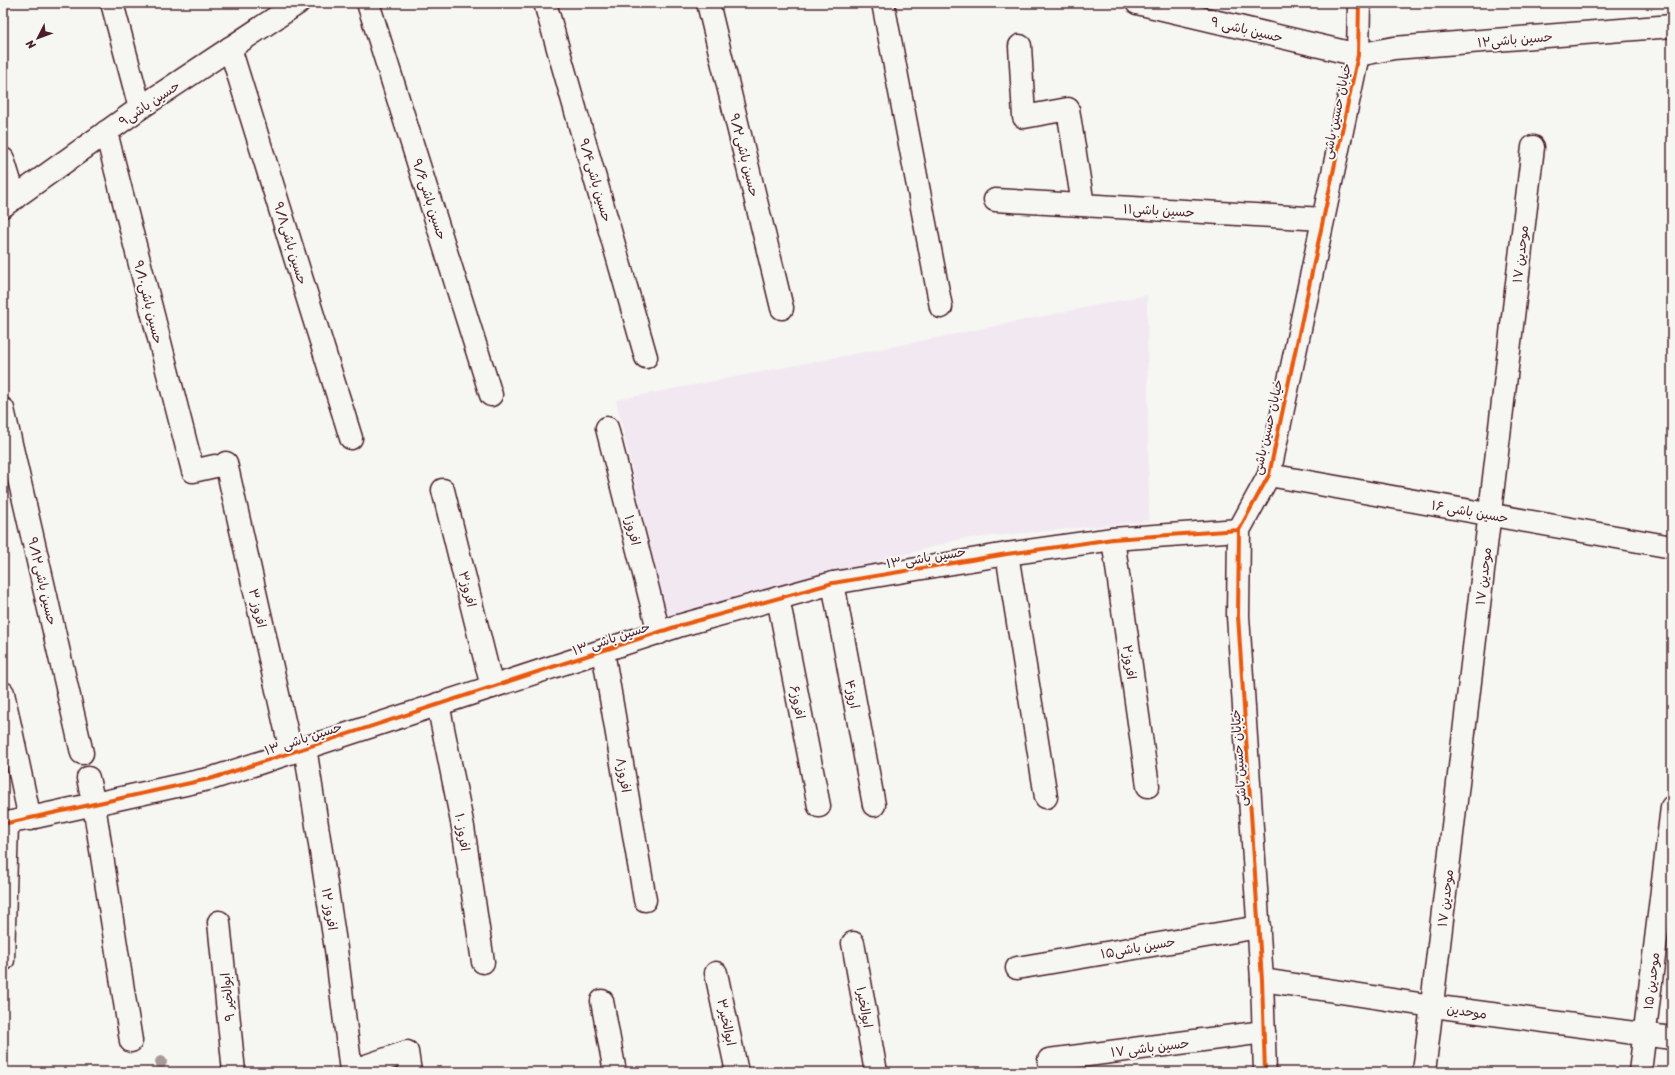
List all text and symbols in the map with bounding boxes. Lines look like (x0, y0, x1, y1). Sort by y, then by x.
street label: حسین باشی ۹ (1208, 10, 1285, 49)
north arrow (18, 18, 58, 58)
street label: حسین باشی۱۲ (1476, 25, 1554, 54)
text: N (21, 35, 41, 54)
street label: خیابان حسین باشی (1315, 61, 1358, 161)
street label: حسین باشی۹ (114, 74, 185, 133)
street label: حسین باشی۹/۲ (723, 111, 766, 199)
street label: حسین باشی۹/۴ (573, 135, 618, 225)
street label: حسین باشی۹/۶ (406, 155, 454, 243)
street label: حسین باشی۱۱ (1123, 197, 1195, 224)
street label: حسین باشی۹/۸ (267, 199, 314, 288)
street label: موحدین ۱۷ (1506, 224, 1535, 284)
street label: حسین باشی۹/۱۰ (127, 258, 170, 346)
street label: خیابان حسین باشی (1245, 377, 1290, 477)
street label: حسین باشی ۱۶ (1430, 493, 1510, 530)
street label: افروز۱ (618, 512, 647, 548)
street label: حسین باشی۹/۱۲ (21, 535, 64, 628)
street label: حسین باشی ۱۳ (884, 540, 968, 575)
street label: موحدین ۱۷ (1469, 546, 1498, 606)
street label: افروز۳ (452, 569, 483, 610)
street label: افروز ۳ (242, 586, 273, 630)
street label: حسین باشی ۱۳ (569, 615, 653, 662)
street label: افروز۲ (1116, 643, 1143, 681)
street label: اروز۴ (838, 678, 867, 711)
street label: افروز۶ (783, 683, 812, 721)
street label: خیابان حسین باشی (1224, 708, 1253, 807)
street label: حسین باشی ۱۳ (261, 715, 345, 762)
street label: افروز۸ (609, 756, 638, 794)
street label: افروز ۱۰ (448, 811, 477, 853)
street label: موحدین ۱۷ (1431, 868, 1460, 928)
street label: افروز ۱۲ (315, 886, 344, 932)
street label: حسین باشی۱۵ (1099, 930, 1177, 965)
street label: موحدین ۱۵ (1637, 951, 1666, 1011)
street label: ابوالخیر ۹ (214, 972, 241, 1022)
street label: ابوالخیر۱ (850, 985, 879, 1030)
street label: ابوالخیر۳ (710, 996, 743, 1048)
street label: موحدین (1445, 997, 1489, 1026)
street label: حسین باشی ۱۷ (1109, 1031, 1191, 1064)

